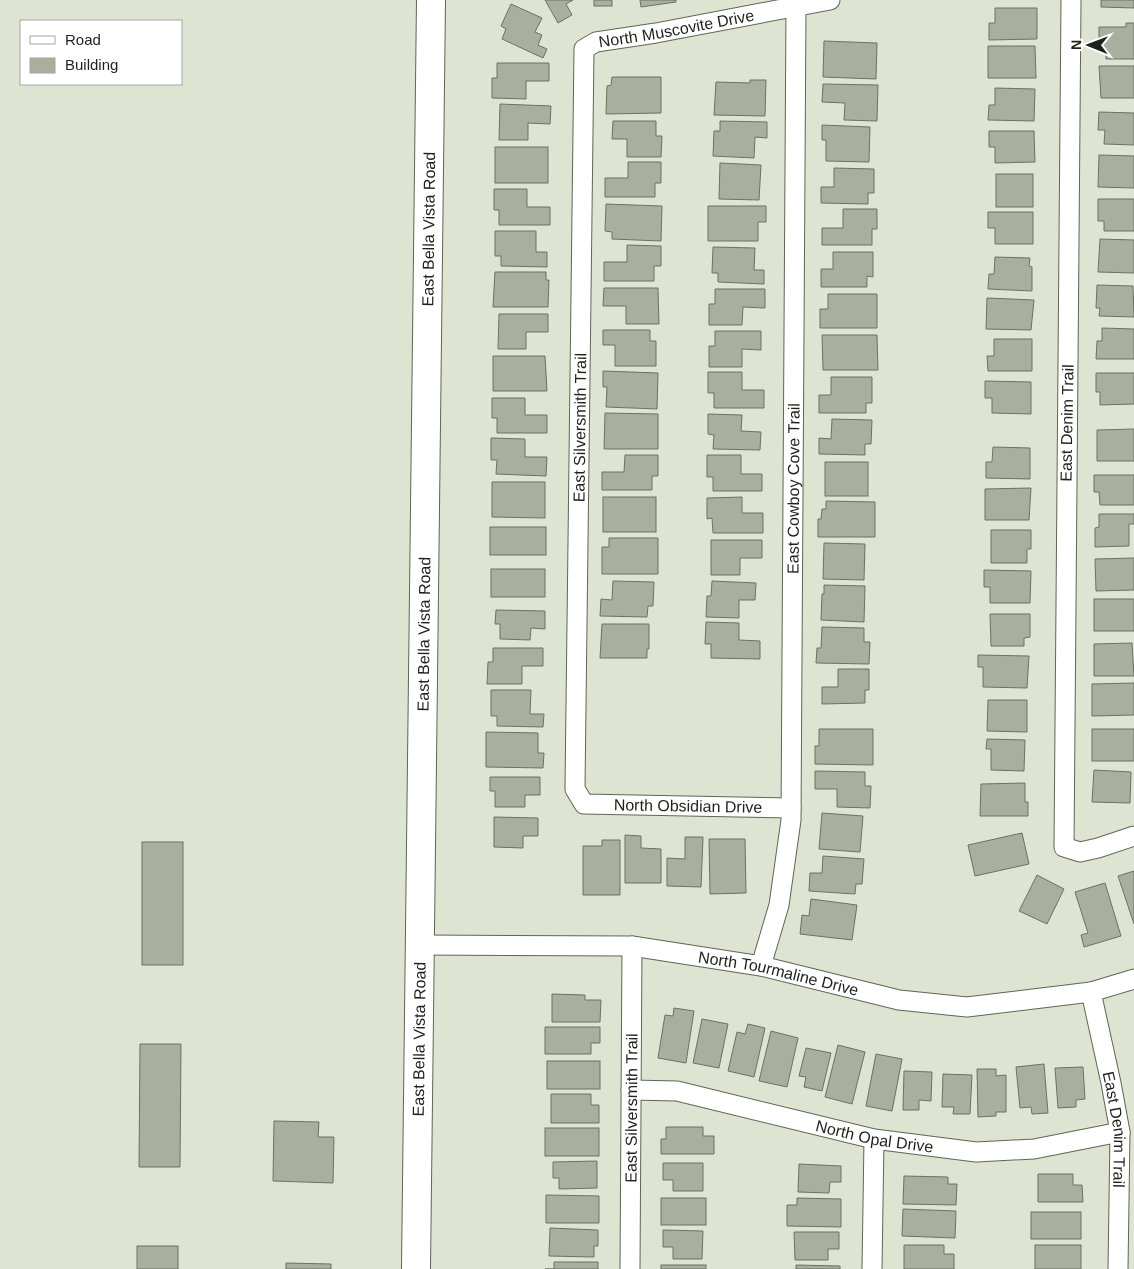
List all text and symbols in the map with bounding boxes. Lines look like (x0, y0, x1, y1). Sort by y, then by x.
street label: North Muscovite Drive (597, 6, 756, 50)
legend (20, 20, 182, 85)
north arrow (1064, 20, 1114, 70)
text: Road (65, 31, 101, 48)
text: N (1068, 40, 1084, 50)
text: Building (65, 56, 118, 73)
street label: East Bella Vista Road (419, 152, 438, 306)
street label: East Silversmith Trail (570, 353, 589, 502)
street label: East Denim Trail (1057, 364, 1077, 482)
street label: East Cowboy Cove Trail (784, 403, 802, 574)
street label: East Bella Vista Road (414, 557, 433, 711)
street label: North Obsidian Drive (614, 796, 762, 816)
street label: North Tourmaline Drive (697, 948, 860, 998)
street label: East Bella Vista Road (409, 962, 428, 1116)
street label: East Silversmith Trail (622, 1033, 640, 1183)
street label: East Denim Trail (1100, 1070, 1129, 1188)
street label: North Opal Drive (814, 1117, 935, 1155)

